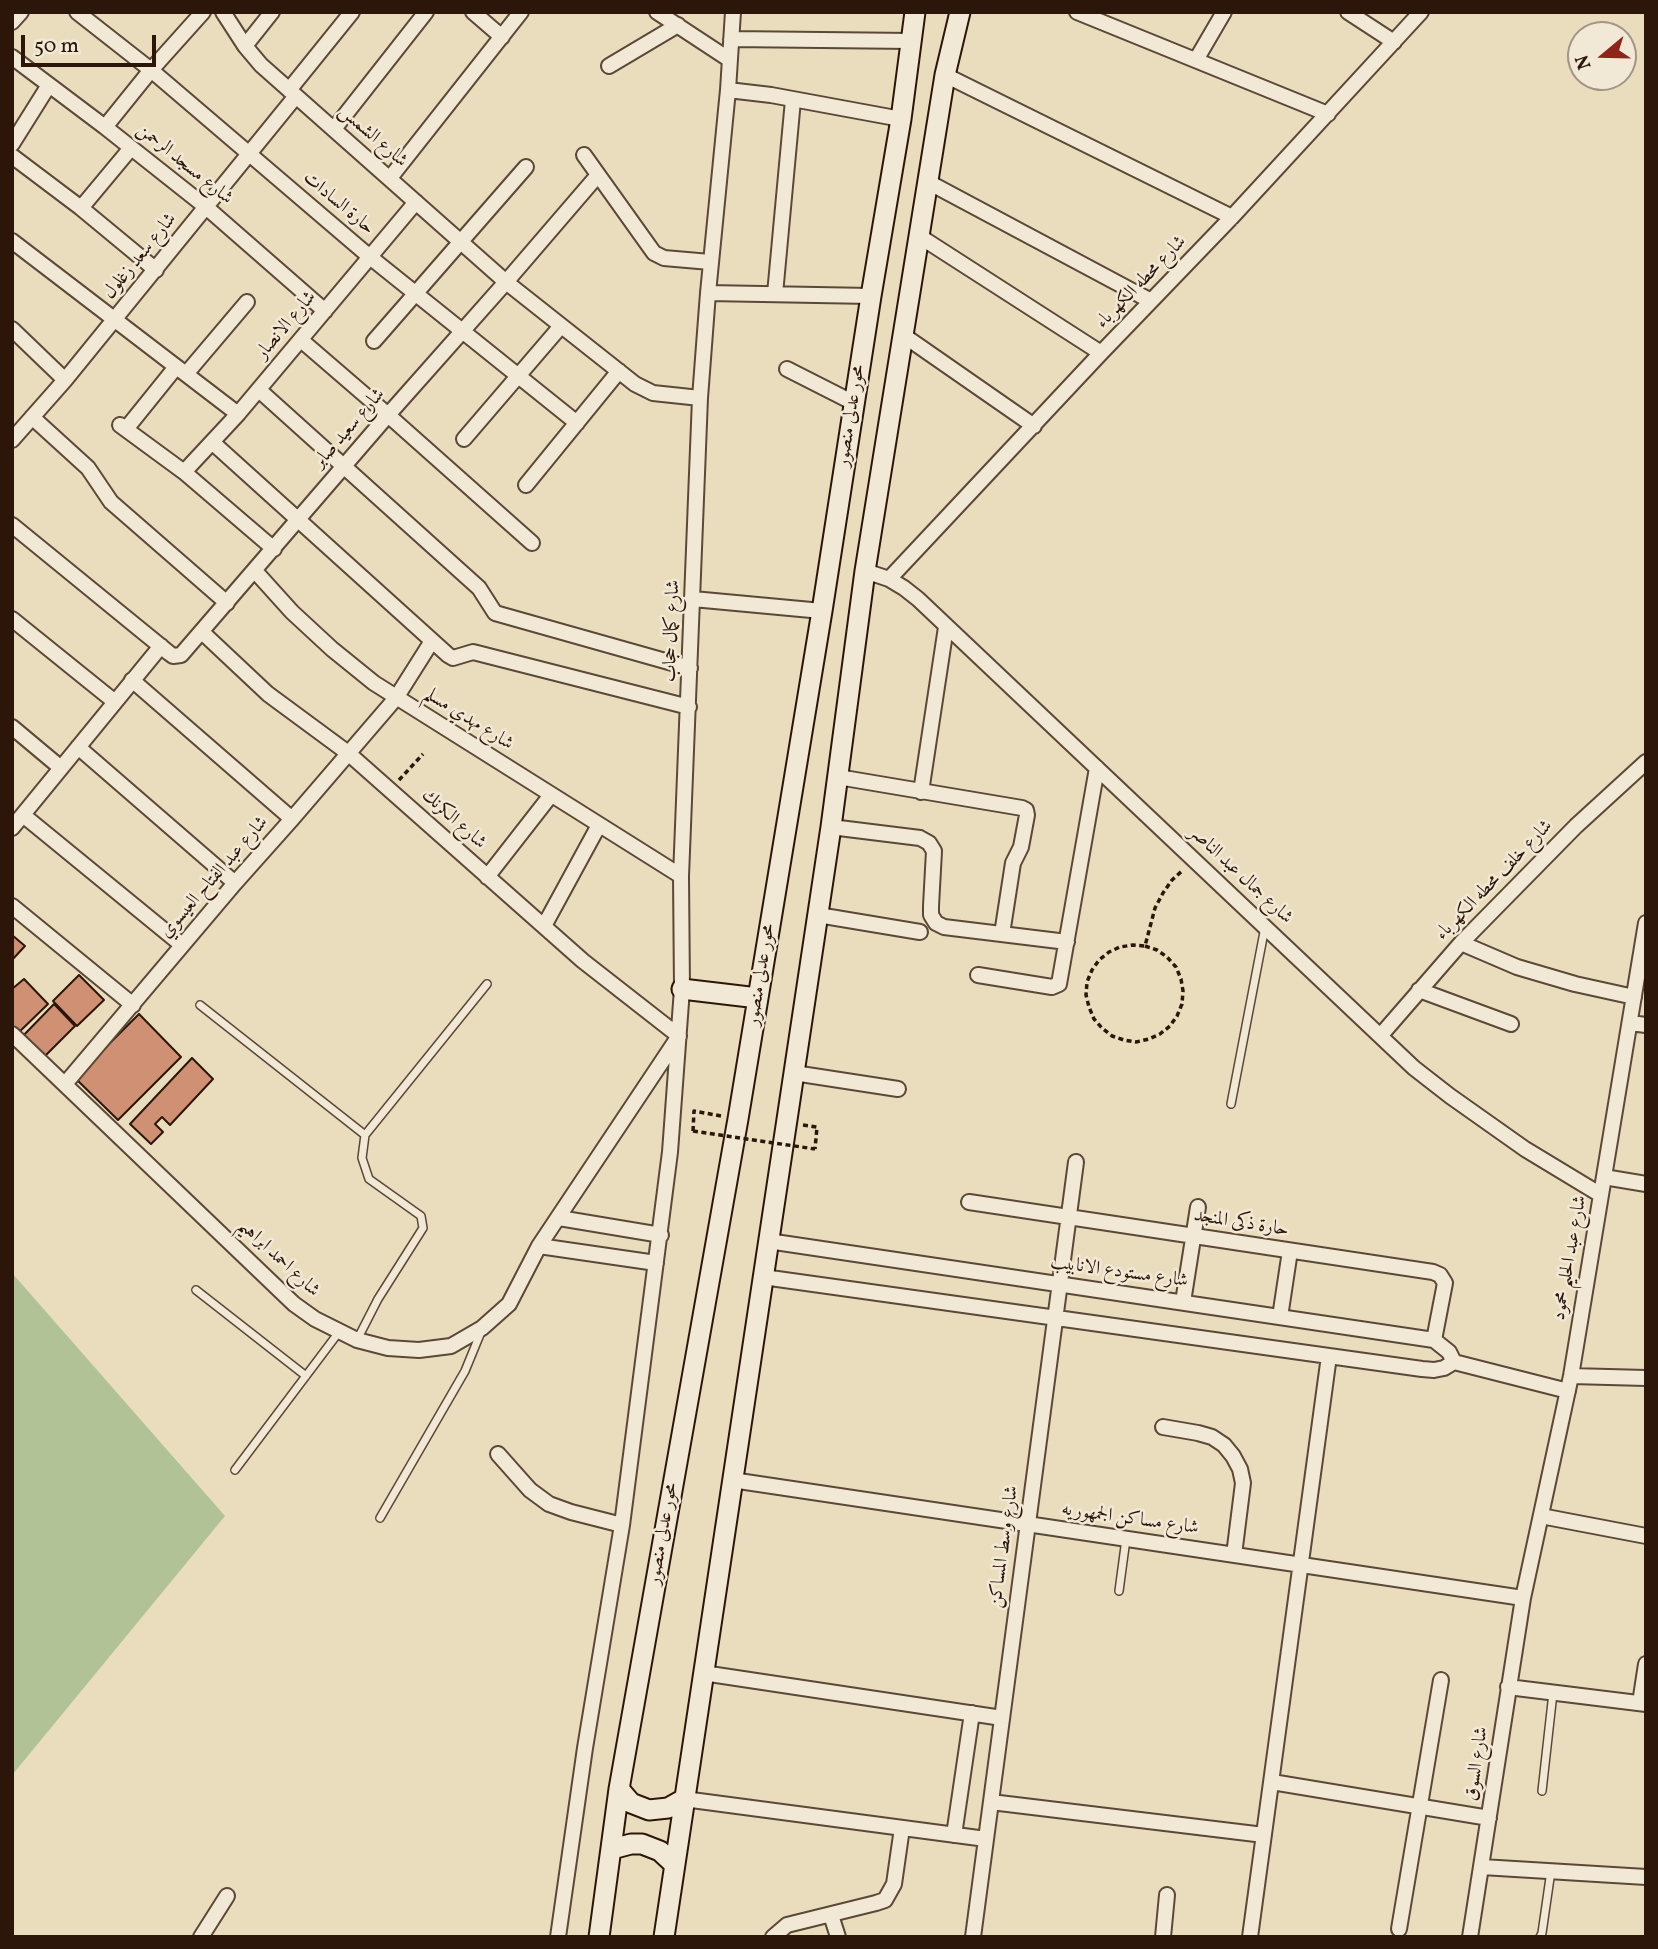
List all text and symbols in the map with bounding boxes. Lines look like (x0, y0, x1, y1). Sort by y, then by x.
scale bar (24, 21, 159, 65)
north arrow (1567, 21, 1637, 91)
text: 50 m (34, 32, 79, 61)
text: N (1570, 51, 1599, 73)
street label: شارع الشمس (333, 101, 411, 173)
street label: شارع مسجد الرحمن (131, 119, 237, 211)
street label: حارة السادات (297, 167, 379, 241)
street label: شارع سعد زغلول (99, 209, 183, 305)
street label: شارع محطه الكهرباء (1092, 232, 1192, 334)
street label: شارع الانصار (252, 287, 322, 365)
street label: محور عدلى منصور (833, 363, 871, 469)
street label: شارع سعيد صابر (309, 384, 391, 474)
street label: شارع كمال حجاب (660, 579, 686, 683)
street label: شارع مهدي مسلم (419, 683, 517, 757)
street label: شارع الكرنك (416, 785, 490, 855)
street label: شارع عبد الفتاح العيسوي (156, 812, 274, 944)
street label: شارع خلف محطه الكهرباء (1432, 816, 1558, 946)
street label: شارع جمال عبد الناصر (1183, 822, 1297, 930)
street label: محور عدلى منصور (743, 922, 781, 1028)
street label: شارع عبد الحليم محمود (1549, 1194, 1593, 1322)
street label: حارة ذكى المنجد (1192, 1205, 1290, 1243)
street label: شارع احمد ابراهيم (232, 1215, 324, 1303)
street label: شارع مستودع الانابيب (1049, 1252, 1189, 1294)
street label: محور عدلى منصور (644, 1481, 684, 1587)
street label: شارع وسط المساكن (985, 1484, 1025, 1610)
street label: شارع مساكن الجمهوريه (1060, 1499, 1200, 1541)
street label: شارع السوق (1462, 1725, 1494, 1803)

